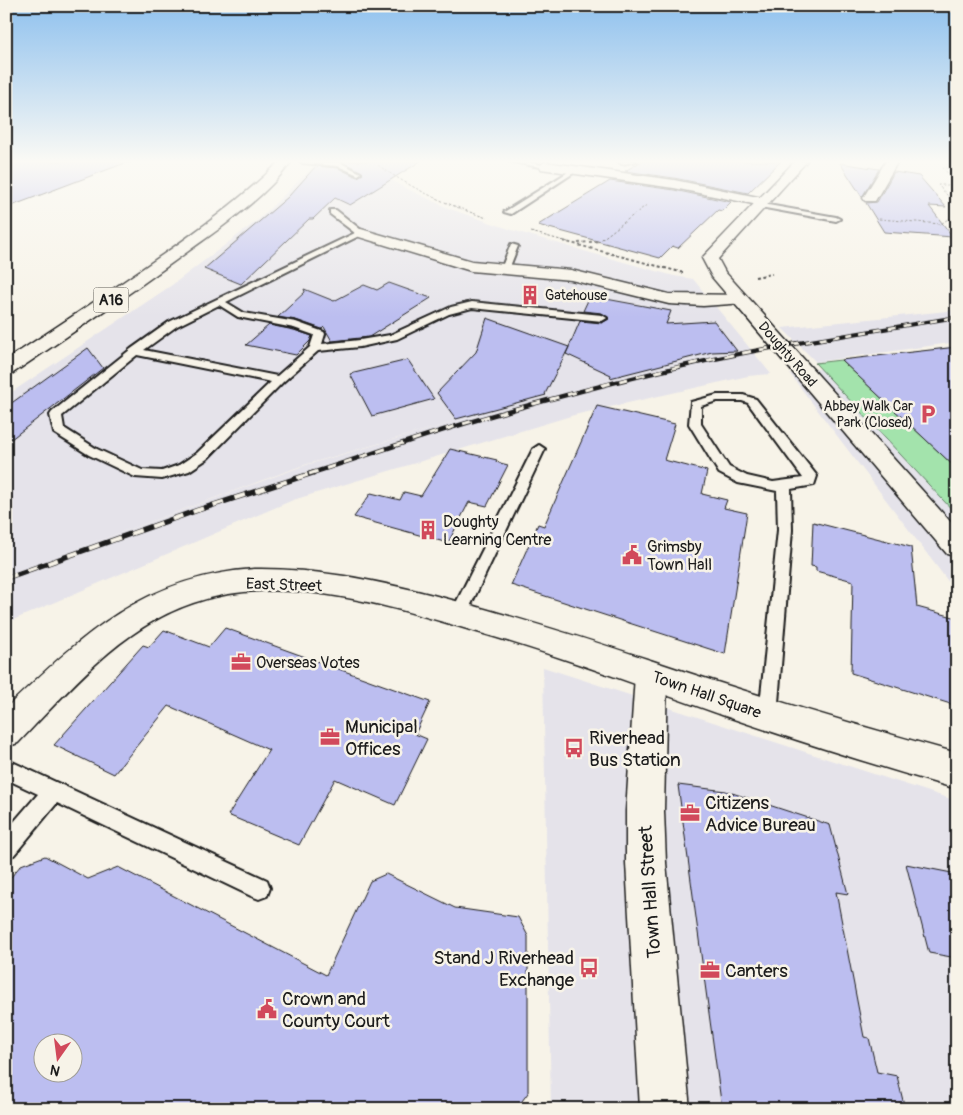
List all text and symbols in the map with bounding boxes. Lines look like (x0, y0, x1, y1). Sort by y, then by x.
building icon: Gatehouse (519, 284, 541, 306)
place label: Gatehouse (545, 287, 607, 304)
road number: A16 (94, 288, 128, 312)
street label: Doughty Road (755, 318, 821, 390)
place label: Abbey Walk Car Park (Closed) (823, 398, 913, 431)
parking icon: Abbey Walk Car Park (Closed) (917, 403, 939, 425)
place label: Doughty Learning Centre (443, 512, 552, 550)
building icon: Doughty Learning Centre (417, 519, 439, 541)
place label: Grimsby Town Hall (647, 537, 712, 575)
public building icon: Grimsby Town Hall (621, 544, 643, 566)
street label: East Street (246, 574, 323, 596)
office icon: Overseas Votes (230, 651, 252, 673)
place label: Overseas Votes (256, 653, 360, 673)
street label: Town Hall Square (649, 667, 764, 723)
place label: Municipal Offices (345, 715, 418, 761)
office icon: Municipal Offices (319, 726, 341, 748)
place label: Riverhead Bus Station (589, 726, 681, 772)
bus stop icon: Riverhead Bus Station (563, 737, 585, 759)
place label: Citizens Advice Bureau (705, 791, 816, 837)
office icon: Citizens Advice Bureau (679, 802, 701, 824)
street label: Town Hall Street (633, 824, 667, 959)
place label: Stand J Riverhead Exchange (434, 946, 575, 992)
bus stop icon: Stand J Riverhead Exchange (578, 957, 600, 979)
office icon: Canters (699, 959, 721, 981)
place label: Canters (725, 959, 788, 983)
place label: Crown and County Court (282, 987, 390, 1033)
public building icon: Crown and County Court (256, 998, 278, 1020)
north arrow (32, 1032, 82, 1082)
text: N (48, 1061, 62, 1080)

